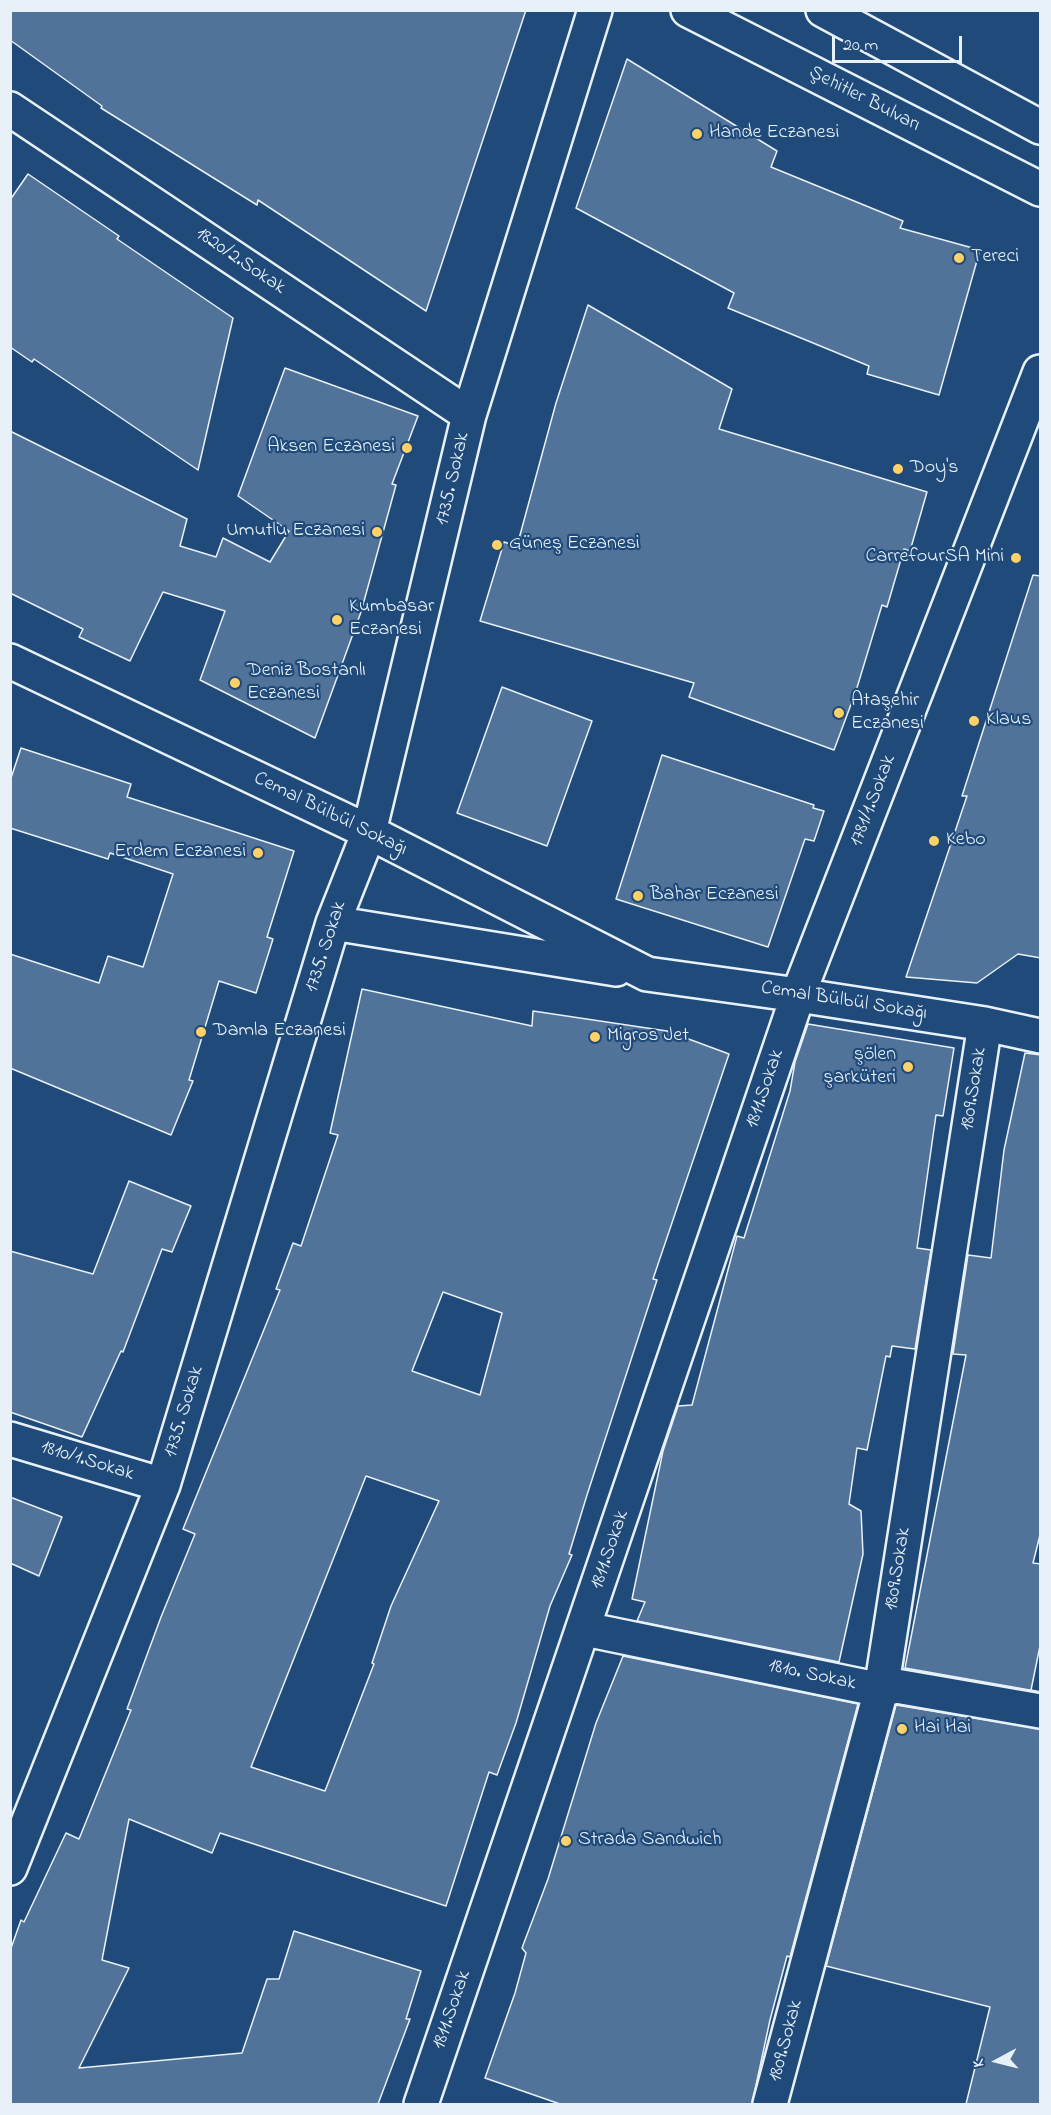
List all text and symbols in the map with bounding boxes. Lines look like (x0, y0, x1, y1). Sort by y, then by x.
scale bar (835, 24, 966, 62)
text: 20 m (843, 33, 878, 59)
street label: Şehitler Bulvarı (804, 62, 924, 138)
place label: Hande Eczanesi (709, 122, 839, 146)
marker: Hande Eczanesi (690, 127, 704, 141)
street label: 1820/2.Sokak (190, 223, 290, 301)
place label: Tereci (971, 246, 1019, 270)
marker: Tereci (952, 251, 966, 265)
street label: 1735. Sokak (432, 430, 476, 528)
place label: Aksen Eczanesi (267, 436, 395, 460)
marker: Aksen Eczanesi (400, 441, 414, 455)
place label: Doy's (910, 457, 958, 481)
marker: Doy's (891, 462, 905, 476)
place label: Umutlu Eczanesi (226, 520, 365, 544)
marker: Umutlu Eczanesi (370, 525, 384, 539)
place label: Güneş Eczanesi (509, 533, 640, 557)
marker: Güneş Eczanesi (490, 538, 504, 552)
place label: CarrefourSA Mini (865, 546, 1004, 570)
marker: CarrefourSA Mini (1009, 551, 1023, 565)
place label: Kumbasar Eczanesi (349, 596, 434, 643)
marker: Kumbasar Eczanesi (330, 613, 344, 627)
place label: Deniz Bostanlı Eczanesi (247, 660, 366, 707)
marker: Deniz Bostanlı Eczanesi (228, 676, 242, 690)
place label: Ataşehir Eczanesi (851, 690, 924, 737)
marker: Ataşehir Eczanesi (832, 706, 846, 720)
place label: Klaus (986, 709, 1031, 733)
marker: Klaus (967, 714, 981, 728)
street label: 1781/1.Sokak (846, 752, 902, 850)
street label: Cemal Bülbül Sokağı (249, 767, 411, 863)
place label: Kebo (946, 829, 986, 853)
marker: Kebo (927, 834, 941, 848)
place label: Erdem Eczanesi (114, 841, 246, 865)
marker: Erdem Eczanesi (251, 846, 265, 860)
place label: Bahar Eczanesi (650, 884, 779, 908)
marker: Bahar Eczanesi (631, 889, 645, 903)
street label: 1735. Sokak (301, 898, 353, 996)
street label: Cemal Bülbül Sokağı (759, 977, 929, 1027)
place label: Damla Eczanesi (213, 1020, 346, 1044)
marker: Damla Eczanesi (194, 1025, 208, 1039)
place label: Migros Jet (607, 1025, 689, 1049)
marker: Migros Jet (588, 1030, 602, 1044)
place label: şölen şarküteri (823, 1044, 896, 1091)
street label: 1809.Sokak (957, 1046, 993, 1132)
street label: 1811.Sokak (741, 1047, 791, 1131)
marker: şölen şarküteri (901, 1060, 915, 1074)
street label: 1735. Sokak (160, 1363, 210, 1461)
street label: 1810/1.Sokak (37, 1436, 137, 1488)
street label: 1811.Sokak (586, 1508, 636, 1592)
street label: 1809.Sokak (881, 1526, 917, 1612)
street label: 1810. Sokak (766, 1655, 858, 1697)
place label: Hai Hai (914, 1717, 971, 1741)
marker: Hai Hai (895, 1722, 909, 1736)
place label: Strada Sandwich (578, 1829, 721, 1853)
marker: Strada Sandwich (559, 1834, 573, 1848)
street label: 1811.Sokak (428, 1968, 478, 2052)
street label: 1809.Sokak (765, 1998, 809, 2084)
north arrow (967, 2031, 1027, 2091)
text: K (967, 2058, 992, 2069)

